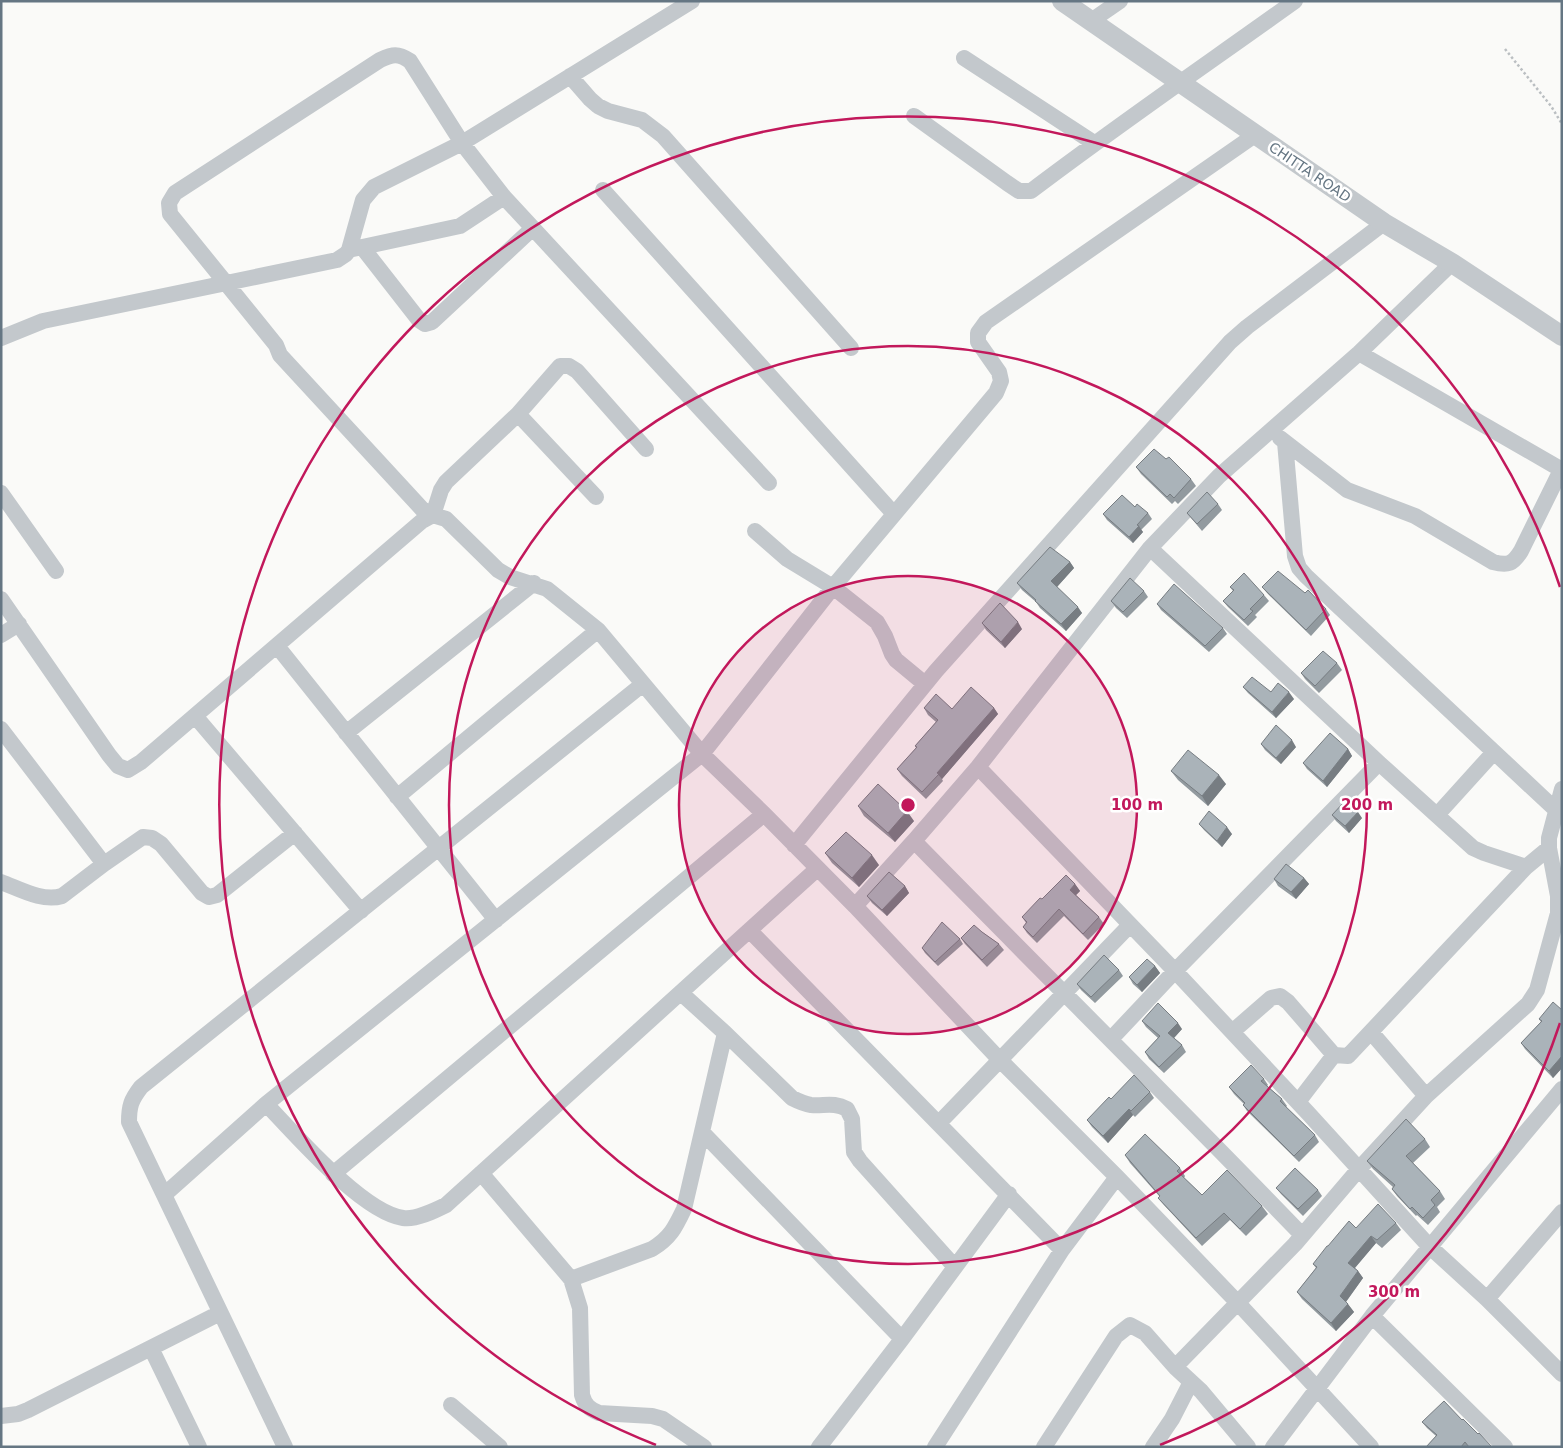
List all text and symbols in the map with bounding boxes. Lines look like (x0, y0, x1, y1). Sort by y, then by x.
street label: CHITTA ROAD (1266, 139, 1354, 205)
centre of rings (899, 796, 917, 814)
text: 100 m (1111, 796, 1163, 814)
text: 200 m (1341, 796, 1393, 814)
text: 300 m (1368, 1283, 1420, 1301)

